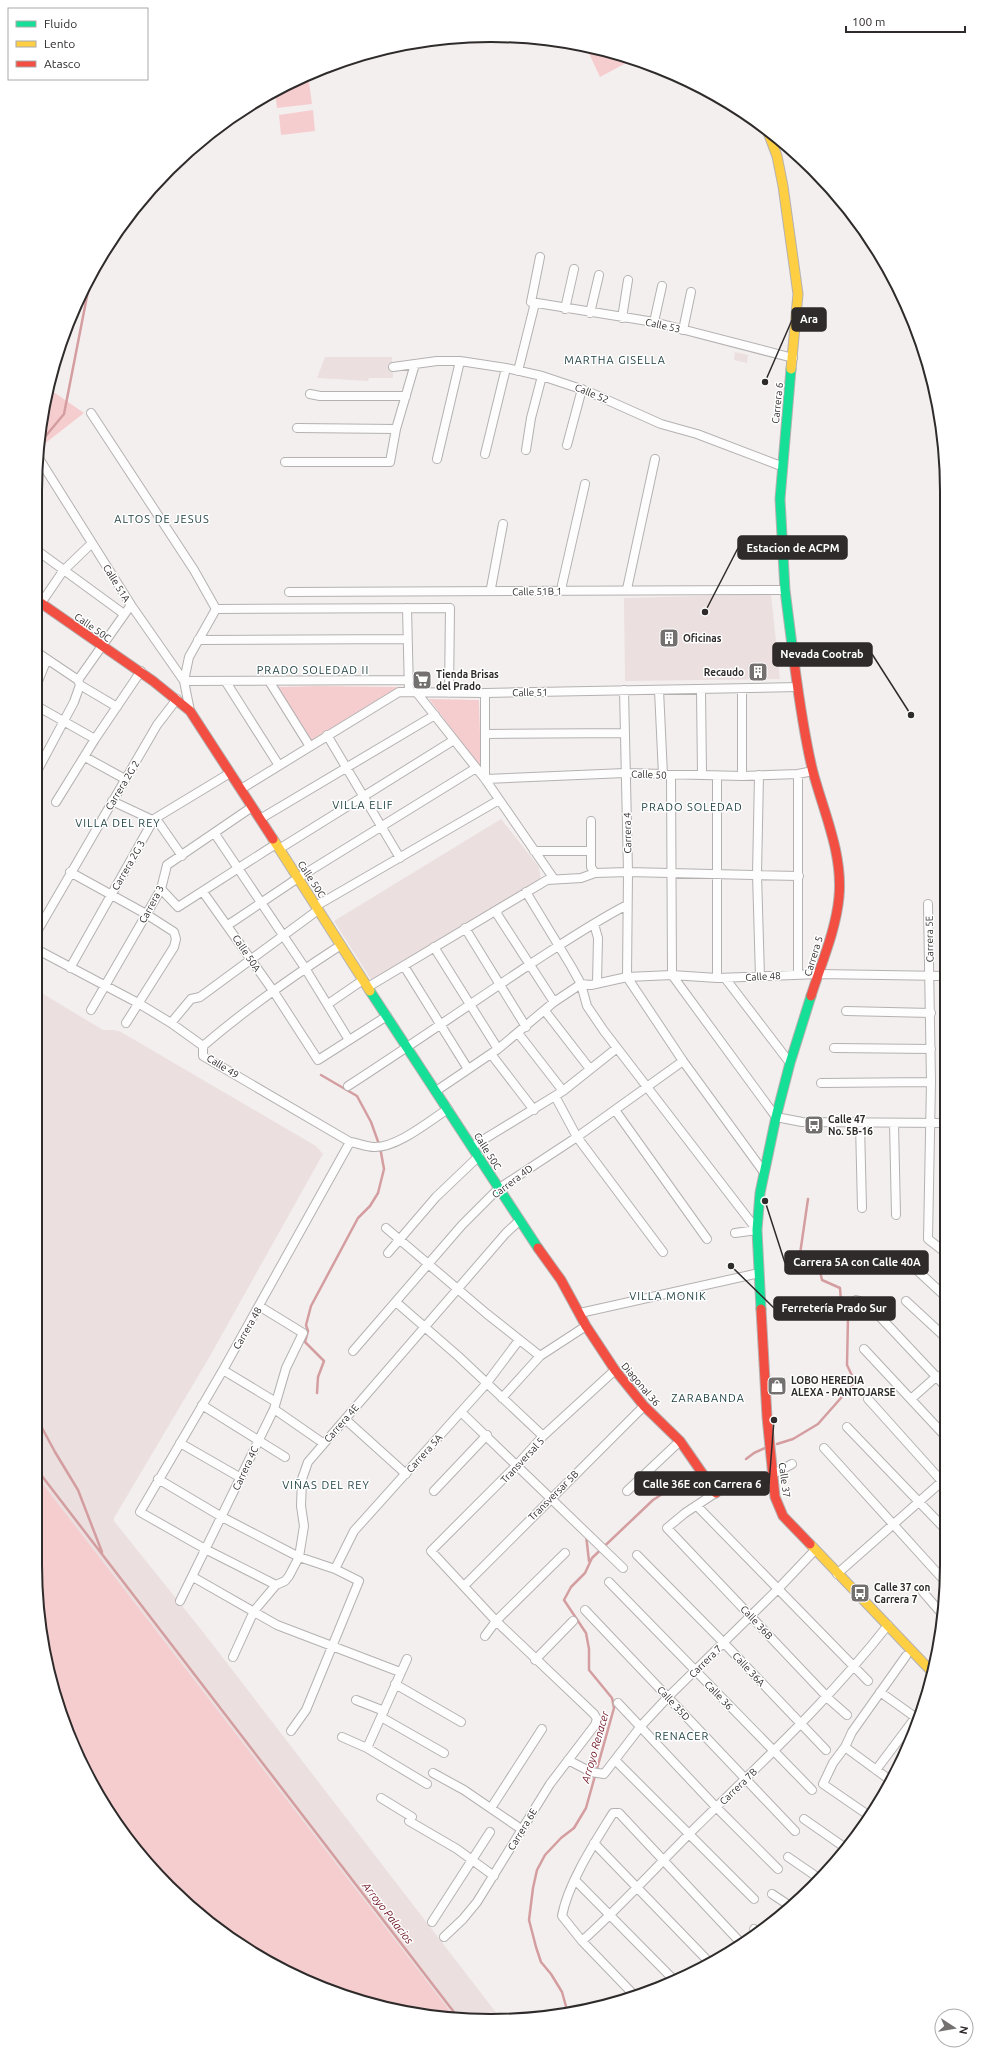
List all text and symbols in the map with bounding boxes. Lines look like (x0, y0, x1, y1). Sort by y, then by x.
legend (8, 8, 148, 80)
scale bar (846, 8, 965, 34)
text: 100 m (852, 15, 885, 28)
text: Fluido (44, 17, 77, 30)
text: Lento (44, 37, 75, 50)
text: Atasco (44, 57, 80, 70)
callout: Ara (792, 308, 826, 331)
text: Ara (800, 313, 818, 325)
street label: Calle 53 (644, 316, 681, 335)
district label: MARTHA GISELLA (564, 354, 666, 366)
street label: Calle 52 (573, 382, 610, 405)
street label: Carrera 6 (770, 382, 785, 424)
district label: ALTOS DE JESUS (114, 513, 210, 525)
callout: Estacion de ACPM (738, 536, 847, 559)
text: Estacion de ACPM (746, 542, 840, 554)
street label: Calle 51A (101, 562, 133, 604)
street label: Calle 51B 1 (512, 586, 562, 597)
street label: Calle 50C (72, 611, 113, 644)
building icon: Oficinas (658, 627, 680, 649)
place label: Oficinas (683, 633, 722, 644)
callout: Nevada Cootrab (773, 643, 872, 666)
text: Nevada Cootrab (780, 648, 864, 660)
building icon: Recaudo (747, 661, 769, 683)
district label: PRADO SOLEDAD II (257, 664, 369, 676)
place label: Recaudo (704, 667, 744, 678)
supermarket icon: Tienda Brisas del Prado (411, 669, 433, 691)
place label: Tienda Brisas del Prado (436, 669, 499, 692)
street label: Calle 51 (512, 687, 548, 698)
street label: Carrera 2G 2 (103, 759, 142, 812)
street label: Calle 50 (631, 768, 667, 781)
district label: VILLA ELIF (332, 799, 394, 811)
district label: PRADO SOLEDAD (641, 801, 743, 813)
street label: Carrera 4 (622, 812, 633, 854)
district label: VILLA DEL REY (75, 817, 161, 829)
street label: Carrera 2G 3 (110, 838, 147, 892)
street label: Calle 50C (296, 859, 328, 900)
street label: Carrera 3 (137, 883, 166, 925)
street label: Carrera 5E (924, 915, 935, 963)
street label: Calle 50A (230, 933, 263, 974)
street label: Carrera 5 (802, 935, 825, 977)
street label: Calle 48 (745, 970, 781, 983)
street label: Calle 49 (205, 1052, 241, 1081)
bus stop icon: Calle 47 No. 5B-16 (803, 1114, 825, 1136)
place label: Calle 47 No. 5B-16 (828, 1114, 873, 1137)
street label: Calle 50C (472, 1131, 503, 1172)
street label: Carrera 4D (490, 1162, 535, 1200)
callout: Carrera 5A con Calle 40A (785, 1251, 928, 1274)
text: Carrera 5A con Calle 40A (793, 1256, 921, 1268)
district label: VILLA MONIK (629, 1290, 707, 1302)
callout: Ferretería Prado Sur (774, 1297, 895, 1320)
text: Ferretería Prado Sur (781, 1302, 887, 1314)
street label: Carrera 48 (231, 1305, 264, 1351)
street label: Diagonal 36 (619, 1360, 662, 1409)
shop icon: LOBO HEREDIA ALEXA - PANTOJARSE (766, 1375, 788, 1397)
place label: LOBO HEREDIA ALEXA - PANTOJARSE (791, 1375, 896, 1398)
district label: ZARABANDA (671, 1392, 745, 1404)
street label: Carrera 4E (322, 1402, 361, 1445)
street label: Carrera 5A (404, 1432, 445, 1475)
street label: Transversal 5 (498, 1435, 546, 1485)
street label: Carrera 4C (230, 1444, 260, 1492)
street label: Calle 37 (777, 1462, 792, 1498)
street label: Transversar 5B (526, 1468, 581, 1523)
callout: Calle 36E con Carrera 6 (635, 1472, 769, 1495)
text: Calle 36E con Carrera 6 (643, 1478, 761, 1490)
district label: VIÑAS DEL REY (282, 1479, 370, 1491)
bus stop icon: Calle 37 con Carrera 7 (849, 1582, 871, 1604)
place label: Calle 37 con Carrera 7 (874, 1582, 930, 1605)
street label: Calle 36B (738, 1603, 775, 1641)
street label: Carrera 7 (687, 1643, 724, 1680)
street label: Calle 36A (730, 1650, 767, 1689)
street label: Calle 36 (702, 1679, 735, 1712)
street label: Calle 35D (655, 1684, 692, 1723)
water label: Arroyo Renacer (579, 1709, 611, 1785)
district label: RENACER (655, 1730, 709, 1742)
street label: Carrera 7B (717, 1766, 759, 1807)
street label: Carrera 6E (506, 1806, 539, 1852)
water label: Arroyo Palacios (360, 1879, 416, 1946)
north arrow (934, 2008, 974, 2048)
text: N (957, 2025, 971, 2035)

